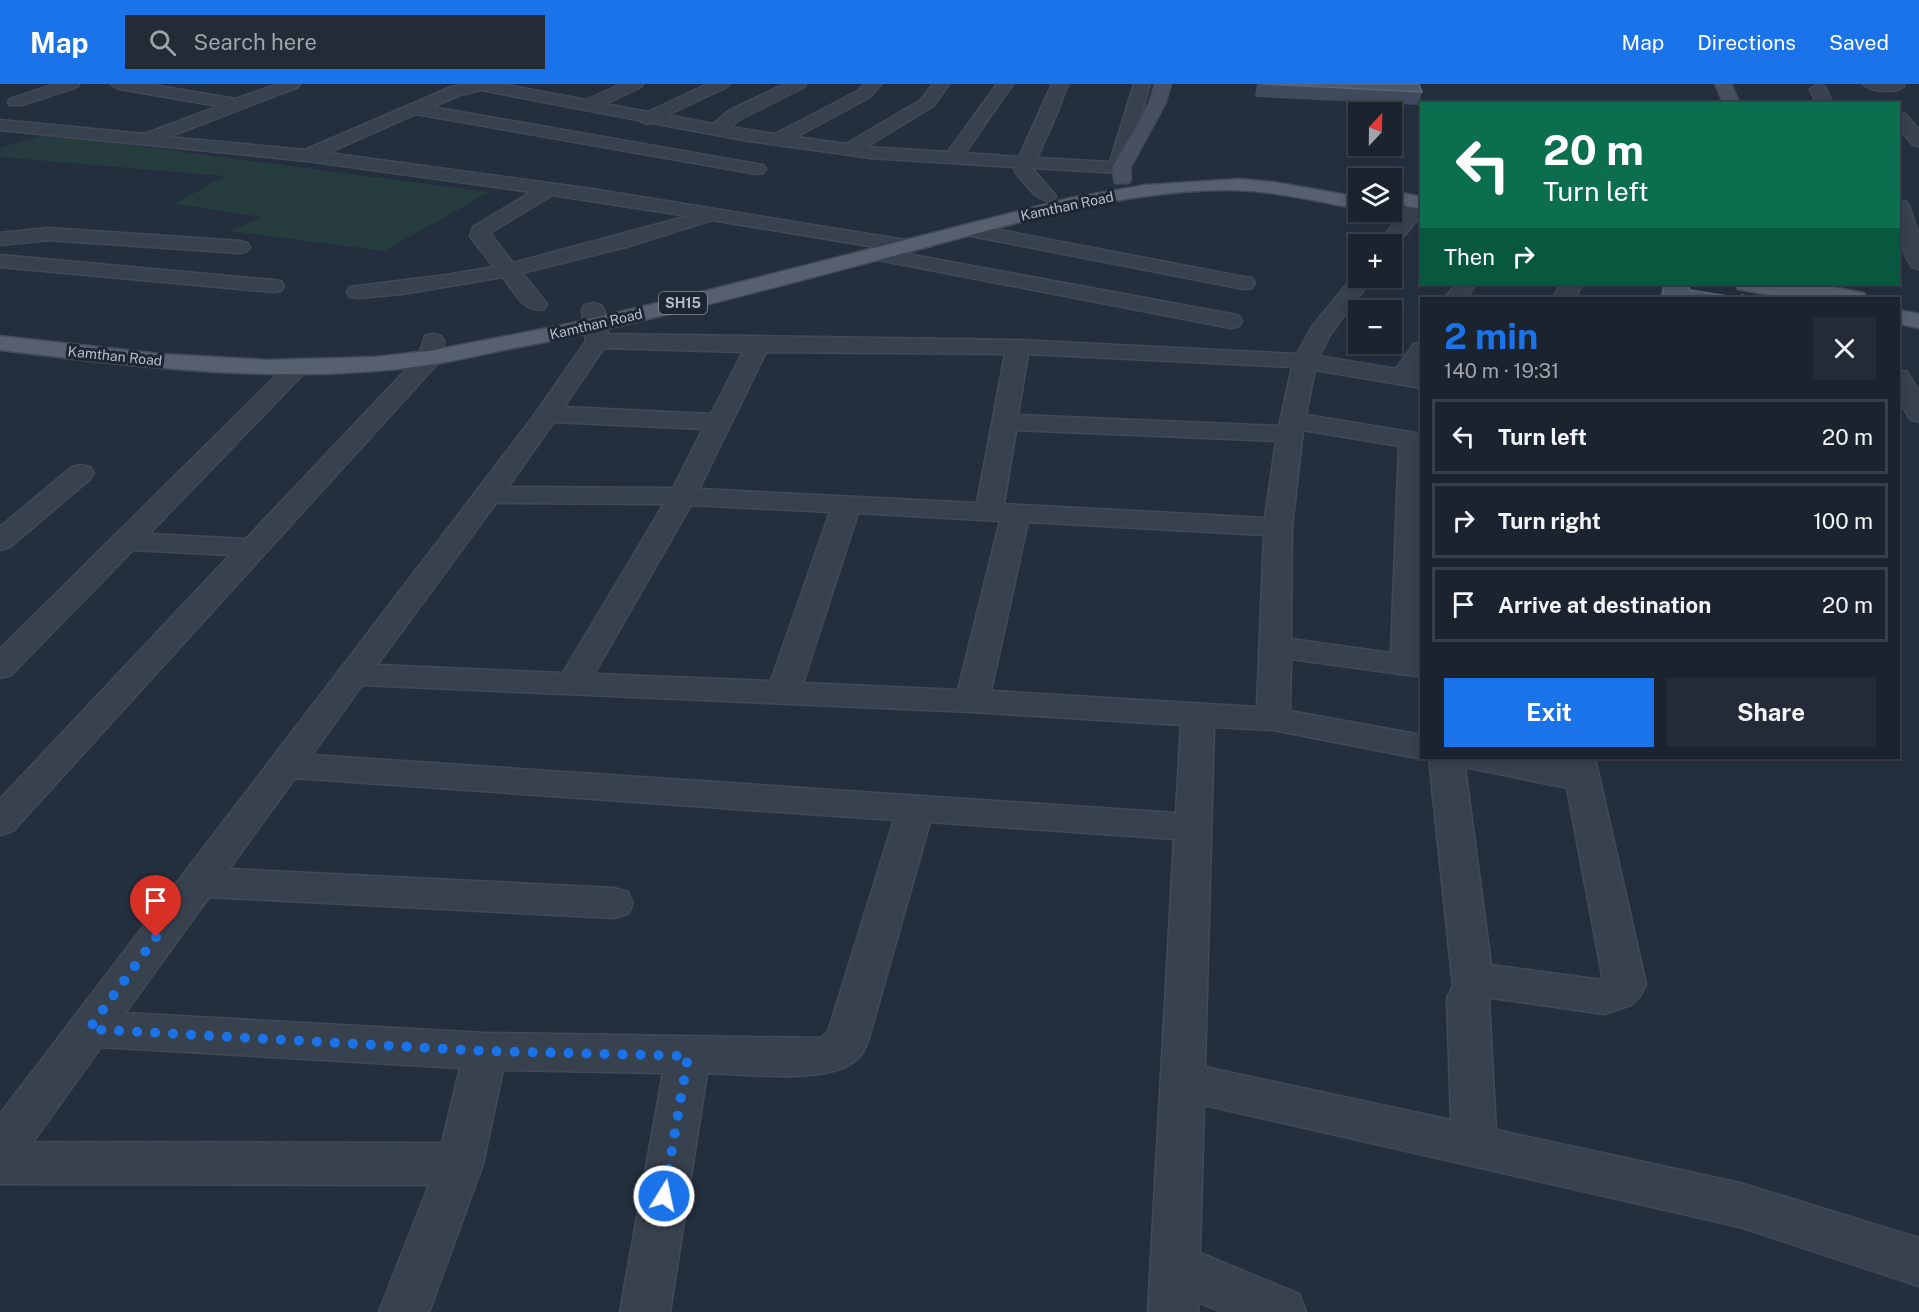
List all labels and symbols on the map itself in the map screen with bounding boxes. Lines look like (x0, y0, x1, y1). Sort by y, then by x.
north arrow (1348, 102, 1402, 156)
street label: Kamthan Road (1019, 188, 1115, 224)
road number: SH15 (659, 292, 707, 314)
street label: Kamthan Road (548, 306, 644, 342)
street label: Kamthan Road (67, 343, 163, 369)
pin (130, 875, 181, 937)
position arrow (632, 1164, 696, 1228)

